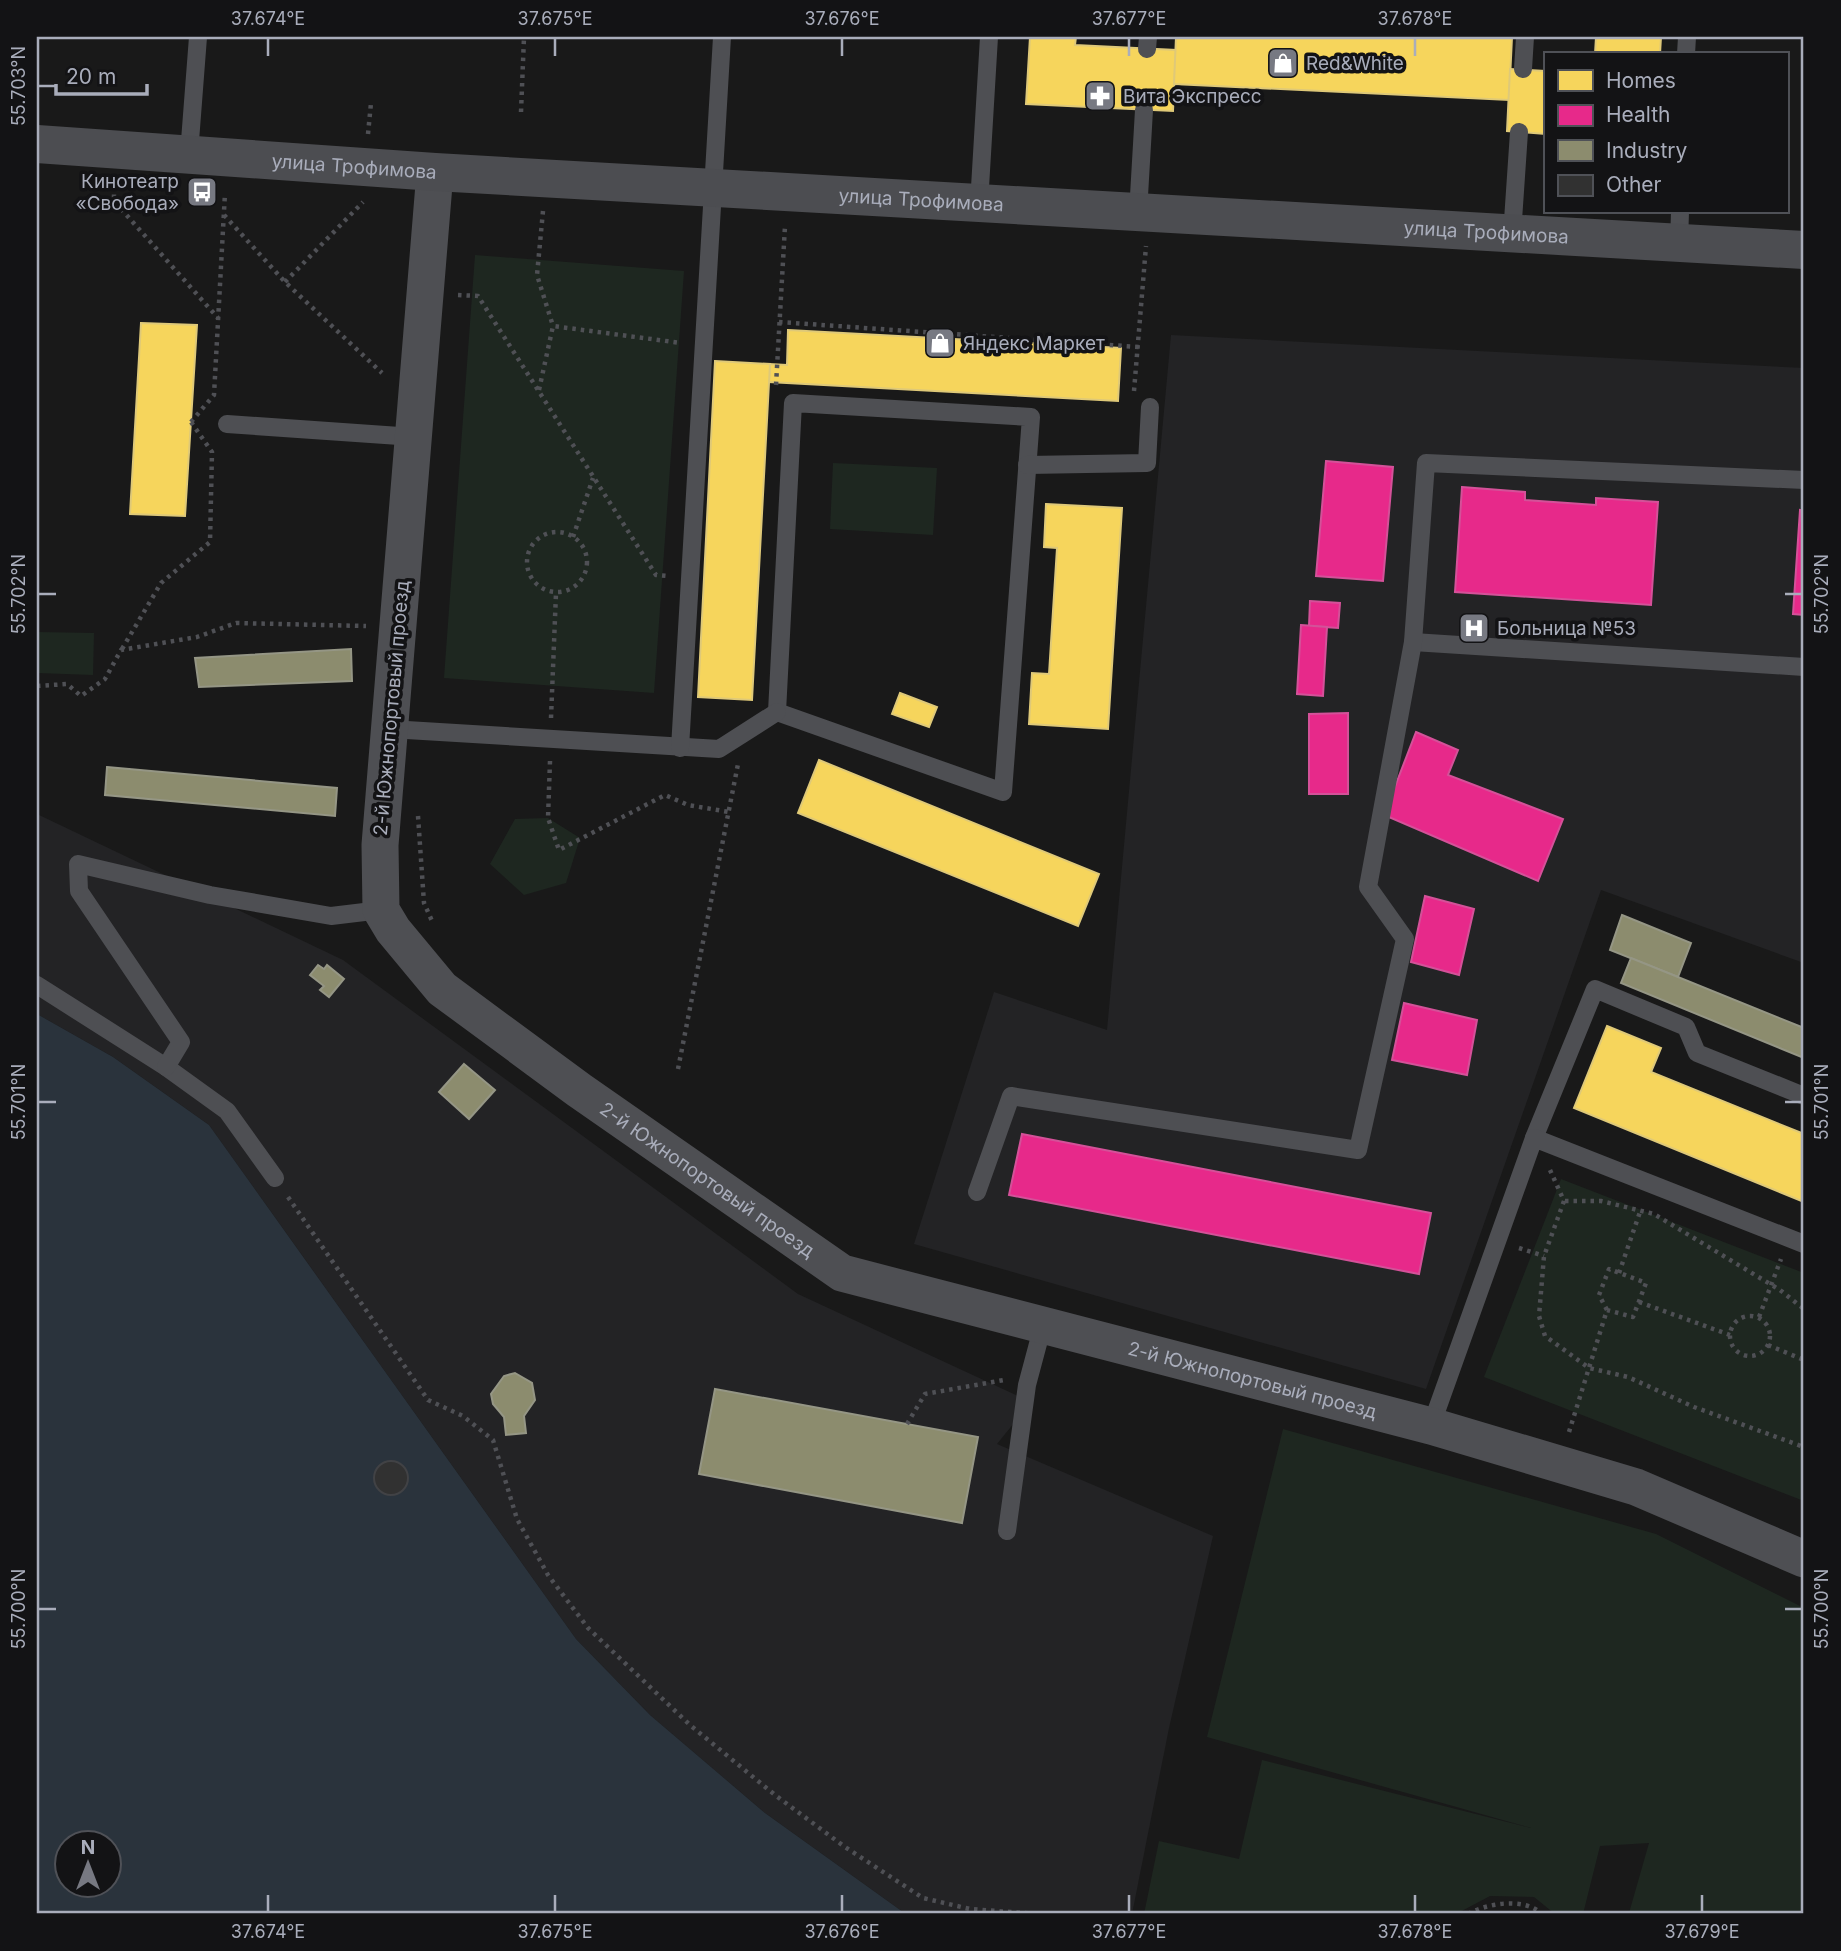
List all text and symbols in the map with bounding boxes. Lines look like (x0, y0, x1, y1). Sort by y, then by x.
text: 37.674°E (231, 8, 305, 29)
text: 37.675°E (518, 8, 592, 29)
text: 37.676°E (804, 8, 880, 29)
text: 37.677°E (1092, 8, 1166, 29)
text: 37.678°E (1378, 8, 1452, 29)
text: 55.703°N (8, 46, 29, 126)
shop icon: Red&White (1266, 46, 1300, 80)
scale bar (56, 52, 147, 96)
place label: Red&White (1306, 52, 1404, 75)
legend (1544, 52, 1788, 214)
text: 20 m (66, 64, 116, 89)
text: Homes (1606, 68, 1676, 93)
pharmacy icon: Вита Экспресс (1083, 79, 1117, 113)
place label: Вита Экспресс (1123, 85, 1262, 108)
text: Health (1606, 102, 1671, 127)
text: Industry (1606, 138, 1688, 163)
street label: улица Трофимова (271, 150, 438, 184)
place label: Кинотеатр «Свобода» (76, 170, 179, 215)
text: Other (1606, 172, 1662, 197)
bus stop icon: Кинотеатр «Свобода» (185, 175, 219, 209)
street label: улица Трофимова (838, 184, 1004, 216)
street label: улица Трофимова (1403, 216, 1570, 249)
shop icon: Яндекс Маркет (923, 326, 957, 360)
place label: Яндекс Маркет (963, 332, 1105, 355)
text: 55.702°N (8, 554, 29, 634)
text: 55.702°N (1811, 554, 1832, 634)
street label: 2-й Южнопортовый проезд (369, 579, 414, 837)
hospital icon: Больница №53 (1457, 611, 1491, 645)
place label: Больница №53 (1497, 617, 1636, 640)
text: 55.701°N (8, 1064, 29, 1140)
text: 55.701°N (1811, 1064, 1832, 1140)
street label: 2-й Южнопортовый проезд (595, 1097, 819, 1263)
street label: 2-й Южнопортовый проезд (1125, 1337, 1379, 1423)
text: 55.700°N (8, 1569, 29, 1649)
text: 55.700°N (1811, 1569, 1832, 1649)
north arrow (52, 1828, 122, 1898)
text: N (81, 1836, 95, 1859)
text: 37.674°E (231, 1921, 305, 1942)
text: 37.675°E (518, 1921, 592, 1942)
text: 37.676°E (804, 1921, 880, 1942)
text: 37.677°E (1092, 1921, 1166, 1942)
text: 37.678°E (1378, 1921, 1452, 1942)
text: 37.679°E (1664, 1921, 1740, 1942)

